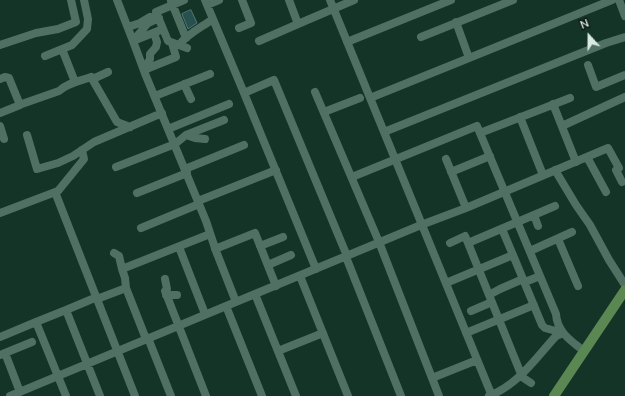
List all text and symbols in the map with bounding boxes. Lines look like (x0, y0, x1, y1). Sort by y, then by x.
north arrow (569, 16, 609, 56)
text: N (578, 16, 591, 33)

